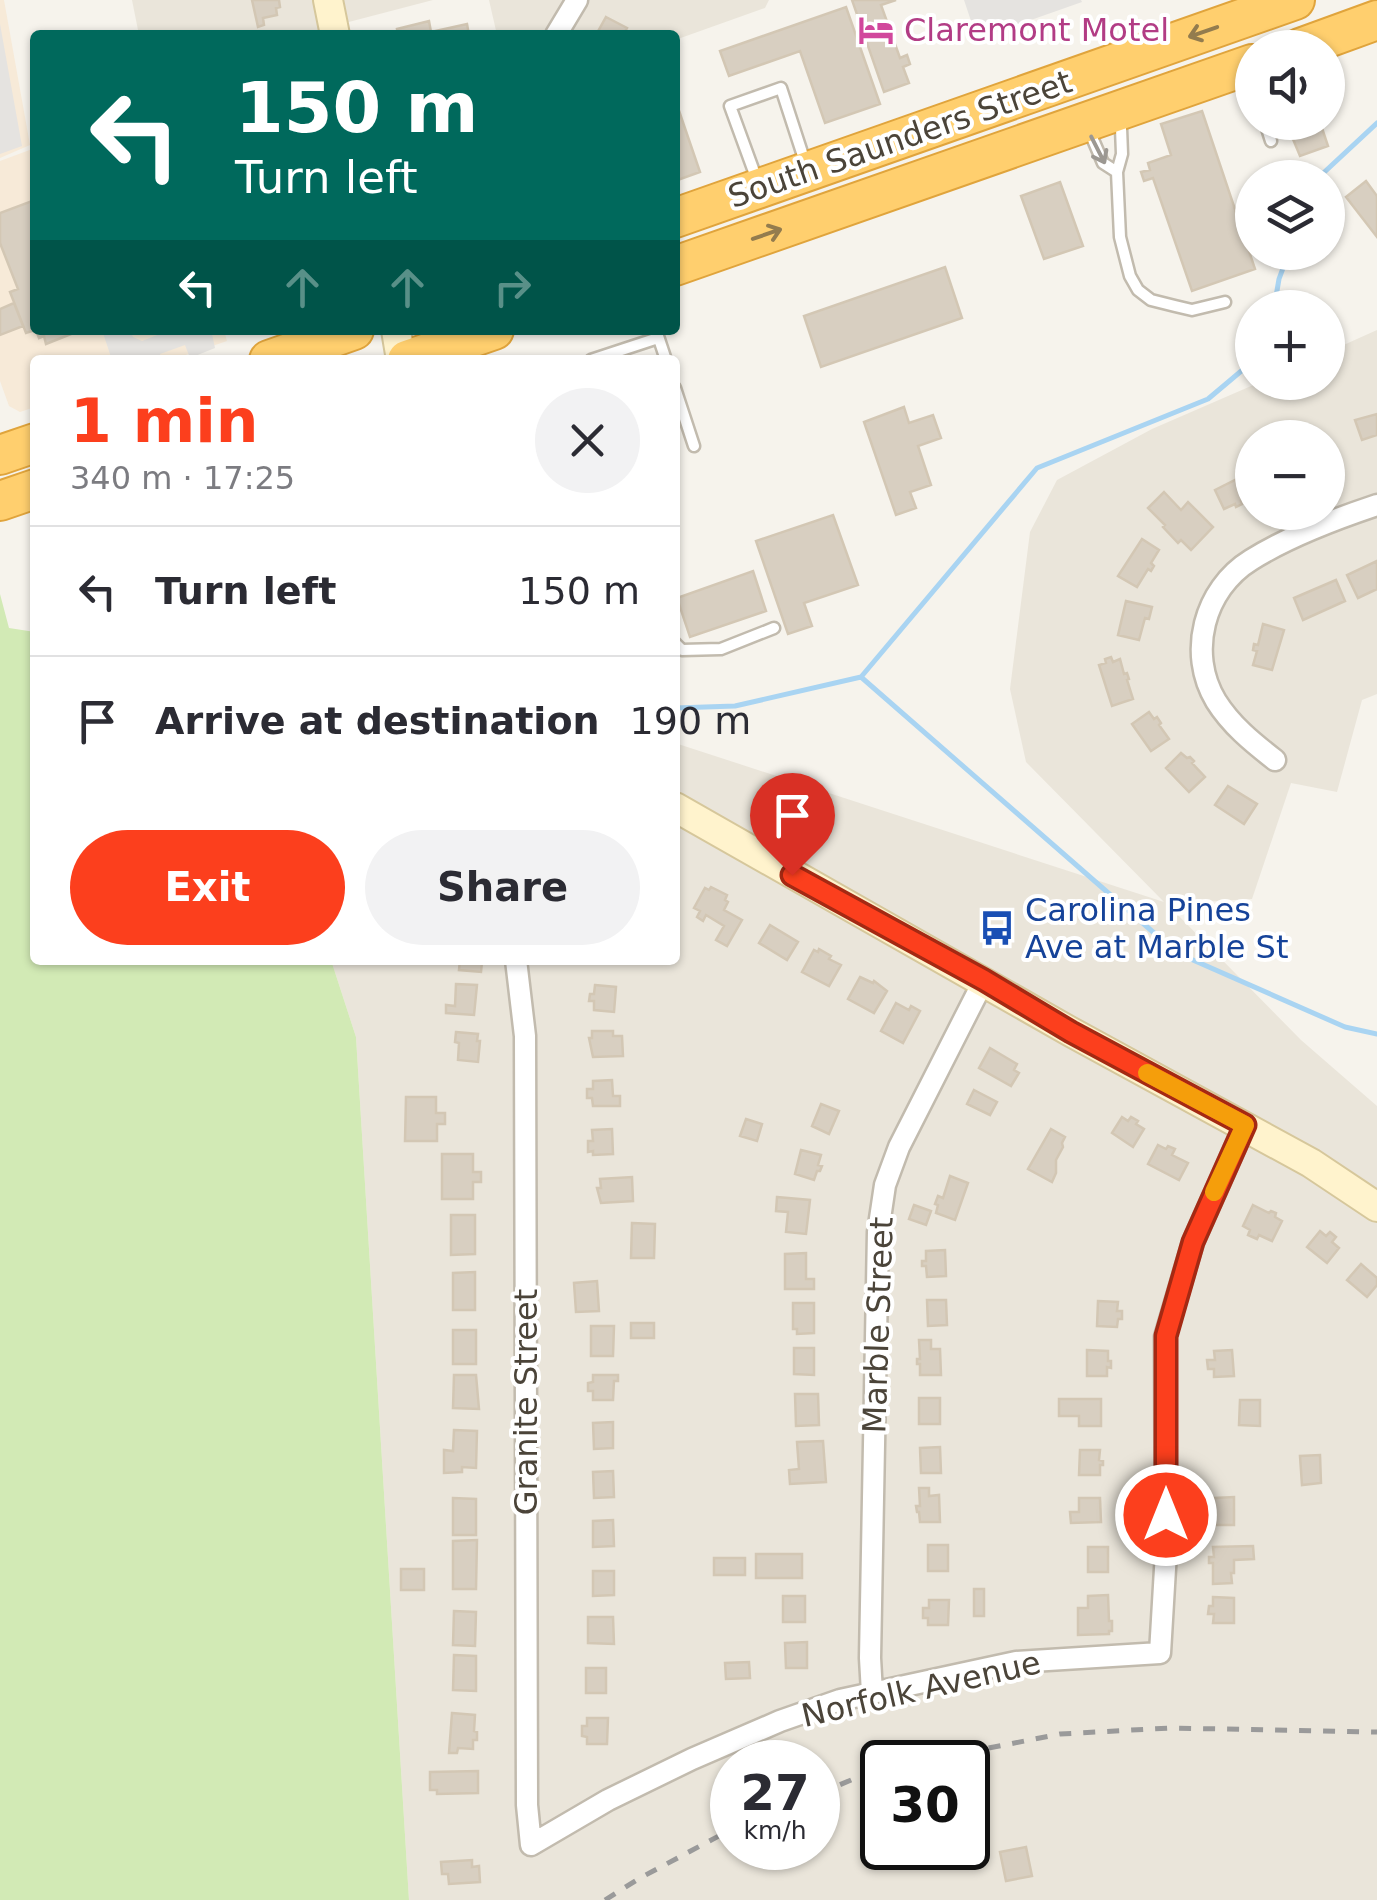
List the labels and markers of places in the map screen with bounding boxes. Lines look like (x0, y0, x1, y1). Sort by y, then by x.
hotel icon: Claremont Motel (857, 11, 895, 49)
place label: Claremont Motel (904, 11, 1169, 49)
pin (750, 773, 835, 876)
place label: Carolina Pines Ave at Marble St (1025, 891, 1288, 966)
bus stop icon: Carolina Pines Ave at Marble St (978, 909, 1016, 947)

